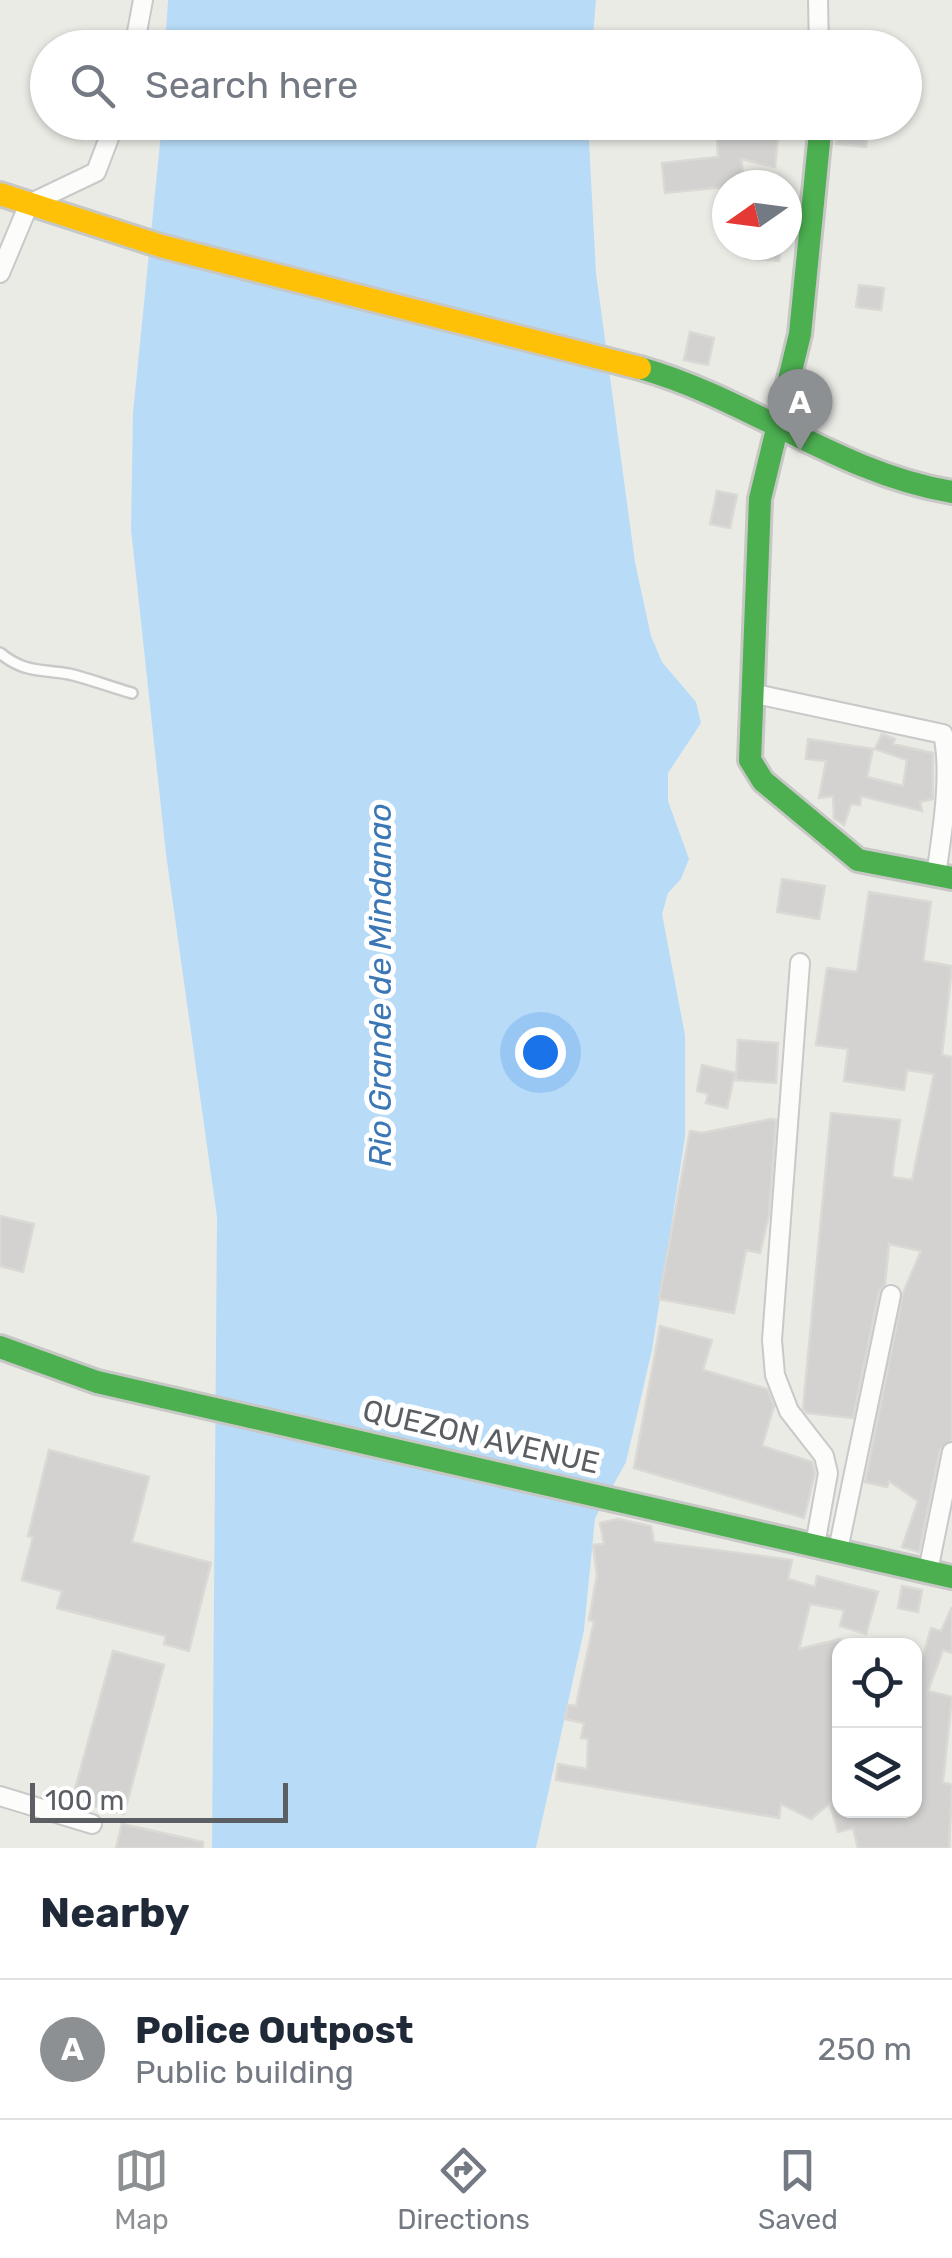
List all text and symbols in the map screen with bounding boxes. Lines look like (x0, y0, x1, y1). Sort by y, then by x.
search box (30, 30, 922, 140)
icon: search (65, 58, 120, 113)
text: Search here (145, 62, 358, 108)
north arrow (712, 170, 802, 260)
pin: A (768, 368, 832, 451)
water label: Rio Grande de Mindanao (361, 803, 399, 1167)
your location (515, 1027, 566, 1078)
street label: QUEZON AVENUE (359, 1392, 603, 1482)
map controls (832, 1638, 922, 1818)
button: locate (832, 1638, 922, 1728)
button: layers (832, 1728, 922, 1818)
scale bar (30, 1778, 288, 1822)
text: 100 m (45, 1784, 124, 1817)
text: Nearby (40, 1888, 190, 1938)
text: Police Outpost (135, 2007, 414, 2053)
text: A (61, 2030, 84, 2068)
text: 250 m (818, 2030, 912, 2068)
text: Public building (135, 2053, 354, 2091)
tab: Map (114, 2143, 169, 2236)
tab: Directions (397, 2143, 530, 2236)
tab: Saved (758, 2143, 838, 2236)

